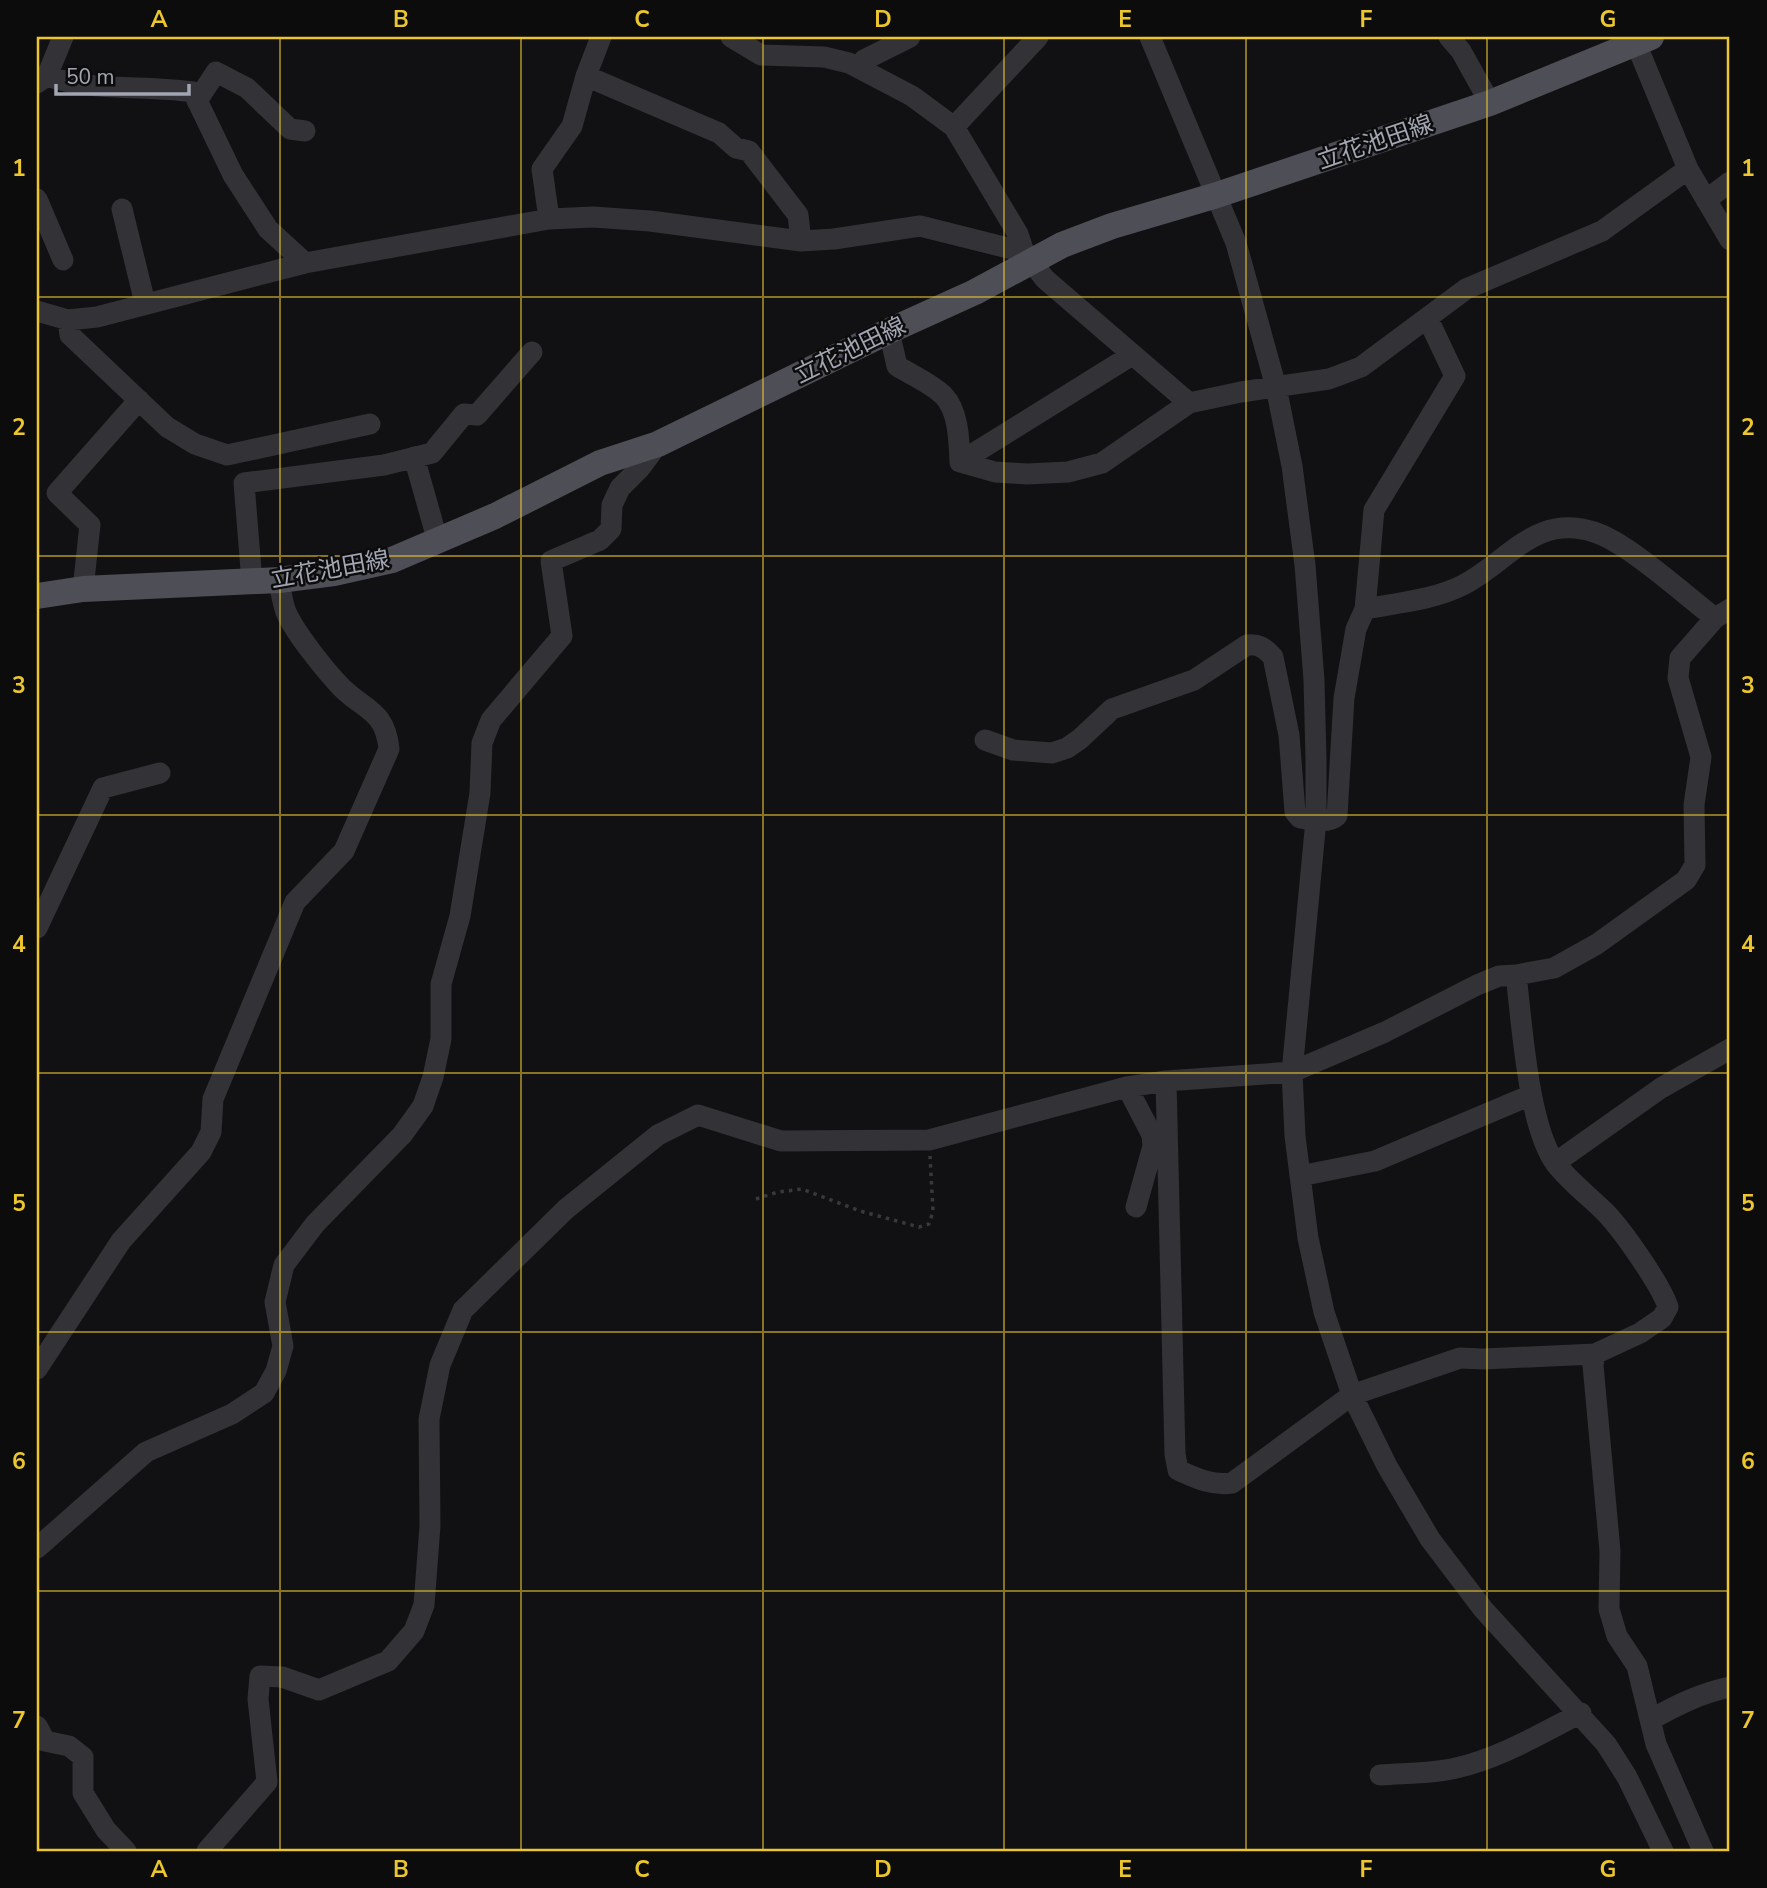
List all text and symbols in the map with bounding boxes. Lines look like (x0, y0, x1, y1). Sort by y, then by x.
text: A (150, 4, 168, 35)
text: B (393, 4, 409, 35)
text: C (634, 4, 650, 35)
text: D (874, 4, 892, 35)
text: E (1118, 4, 1132, 35)
text: F (1360, 4, 1373, 35)
text: G (1600, 4, 1616, 35)
scale bar (56, 52, 189, 96)
text: 50 m (66, 63, 115, 91)
street label: 立花池田線 (1313, 107, 1437, 177)
text: 1 (12, 153, 26, 184)
text: 1 (1741, 153, 1755, 184)
street label: 立花池田線 (789, 309, 911, 391)
text: 2 (12, 412, 26, 443)
text: 2 (1741, 412, 1755, 443)
street label: 立花池田線 (268, 543, 392, 595)
text: 3 (12, 670, 26, 701)
text: 3 (1741, 670, 1755, 701)
text: 4 (12, 929, 26, 960)
text: 4 (1741, 929, 1755, 960)
text: 5 (12, 1188, 26, 1219)
text: 5 (1741, 1188, 1755, 1219)
text: 6 (12, 1446, 26, 1477)
text: 6 (1741, 1446, 1755, 1477)
text: 7 (12, 1705, 26, 1736)
text: 7 (1741, 1705, 1755, 1736)
text: A (150, 1854, 168, 1885)
text: B (393, 1854, 409, 1885)
text: C (634, 1854, 650, 1885)
text: D (874, 1854, 892, 1885)
text: E (1118, 1854, 1132, 1885)
text: F (1360, 1854, 1373, 1885)
text: G (1600, 1854, 1616, 1885)

